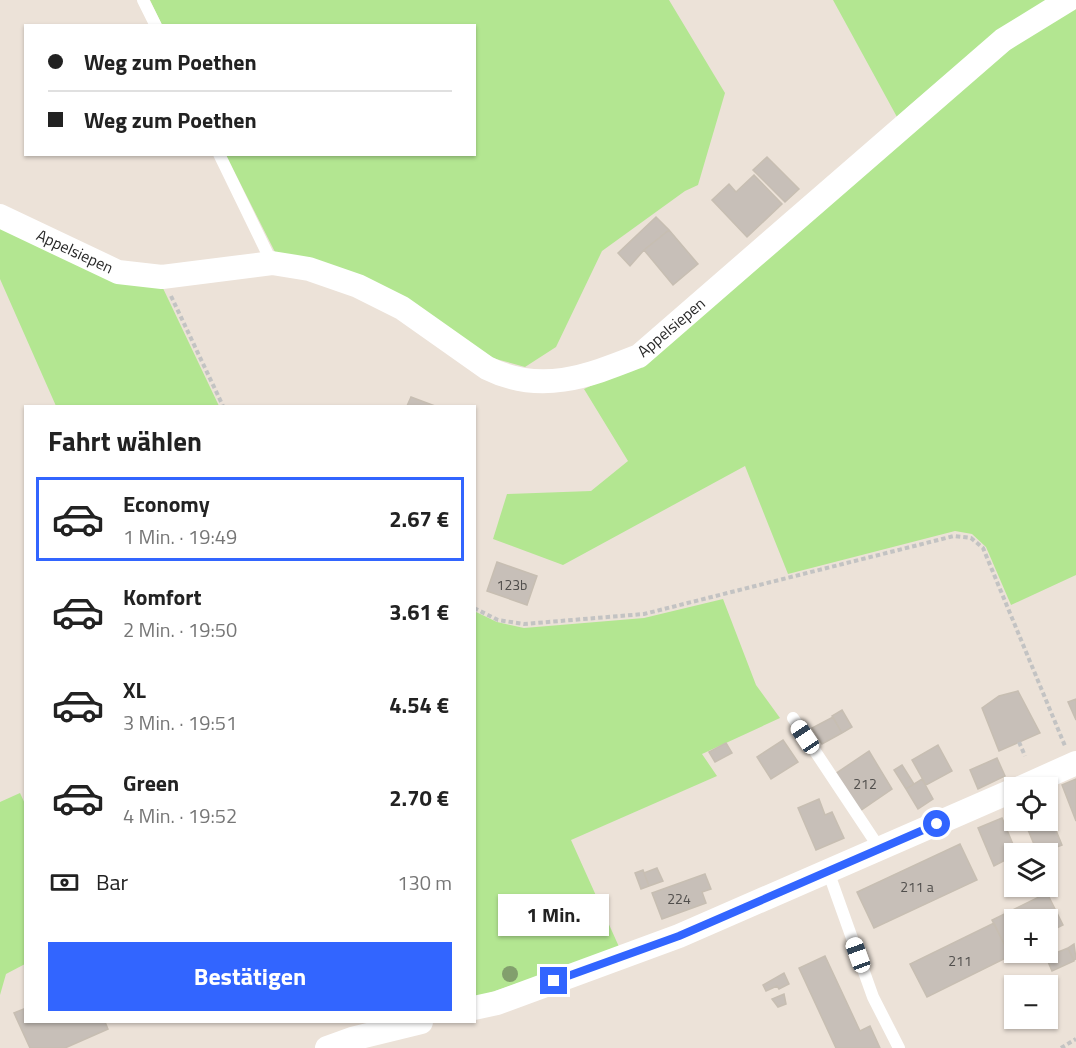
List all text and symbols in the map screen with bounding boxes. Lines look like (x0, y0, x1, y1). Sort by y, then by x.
text: Weg zum Poethen (84, 45, 257, 79)
text: Weg zum Poethen (84, 103, 257, 137)
street label: Appelsiepen (33, 223, 117, 279)
street label: Appelsiepen (632, 291, 710, 363)
text: Fahrt wählen (48, 420, 202, 461)
text: Economy (123, 487, 210, 521)
icon: car (51, 492, 105, 546)
text: 2.67 € (389, 502, 449, 536)
text: 1 Min. · 19:49 (123, 521, 237, 552)
house number: 123b (497, 574, 527, 595)
text: Komfort (123, 580, 202, 614)
icon: car (51, 585, 105, 639)
text: 3.61 € (389, 595, 449, 629)
text: 2 Min. · 19:50 (123, 614, 237, 645)
text: XL (123, 673, 146, 707)
icon: car (51, 678, 105, 732)
text: 4.54 € (389, 688, 449, 722)
text: 3 Min. · 19:51 (123, 707, 237, 738)
car (787, 717, 823, 757)
text: Green (123, 766, 179, 800)
icon: car (51, 771, 105, 825)
house number: 212 (853, 773, 877, 794)
map controls (1004, 777, 1058, 1029)
button: locate (1004, 777, 1058, 831)
text: 2.70 € (389, 781, 449, 815)
text: 4 Min. · 19:52 (123, 800, 237, 831)
route start (923, 810, 950, 837)
button: layers (1004, 843, 1058, 897)
text: Bar (96, 865, 128, 899)
icon: cash (48, 866, 81, 899)
text: 130 m (397, 867, 452, 898)
house number: 211 a (900, 876, 934, 897)
house number: 224 (667, 888, 691, 909)
callout: 1 Min. (498, 894, 610, 936)
text: 1 Min. (526, 899, 581, 930)
button: + (1004, 909, 1058, 963)
car (843, 935, 873, 975)
button: Bestätigen (48, 942, 452, 1011)
house number: 211 (948, 950, 972, 971)
route end (540, 967, 567, 994)
button: − (1004, 975, 1058, 1029)

